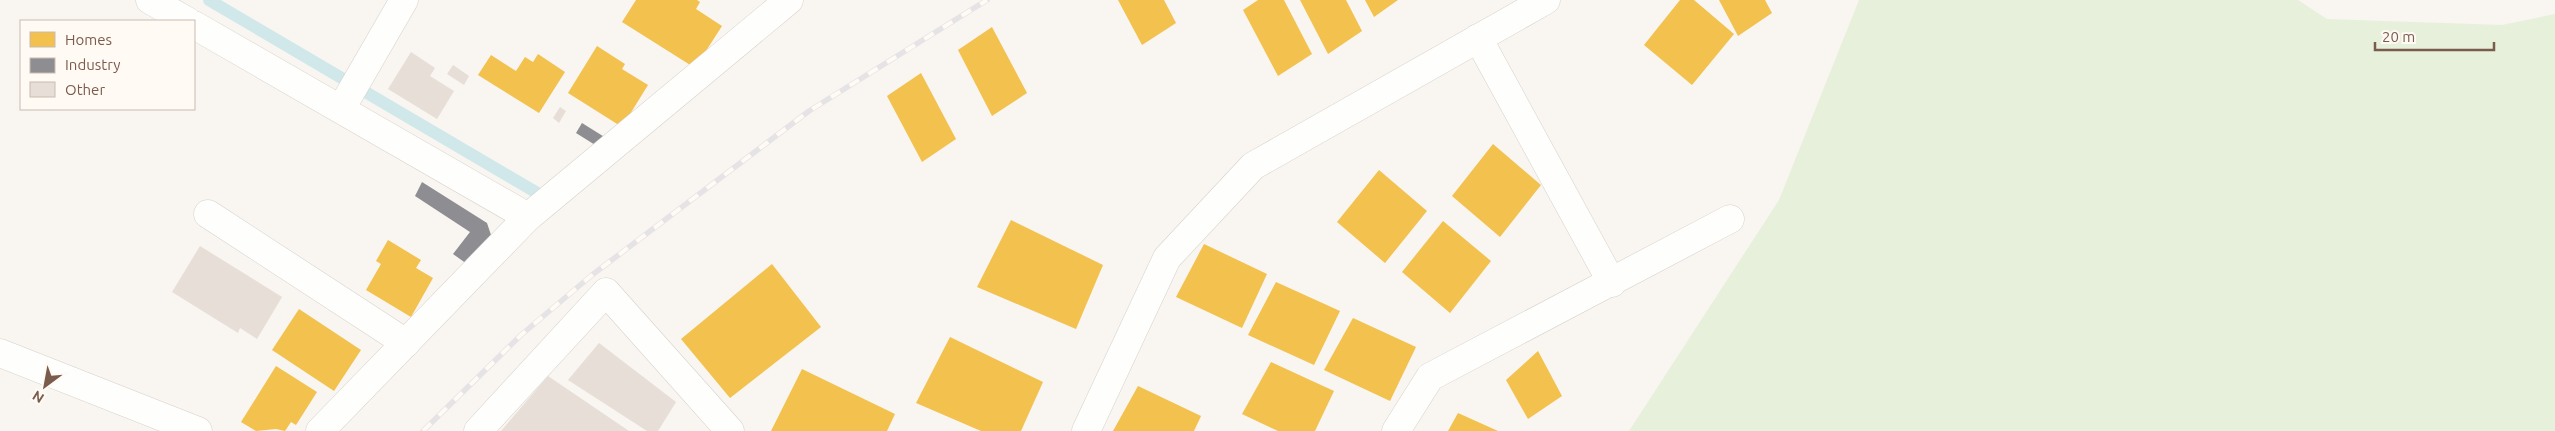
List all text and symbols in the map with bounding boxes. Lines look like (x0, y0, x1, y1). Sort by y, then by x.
legend (20, 20, 195, 110)
scale bar (2375, 20, 2494, 52)
text: 20 m (2382, 28, 2415, 45)
text: Homes (65, 31, 112, 48)
text: Industry (65, 56, 120, 73)
text: Other (65, 81, 105, 98)
north arrow (20, 361, 70, 411)
text: N (29, 387, 47, 407)

